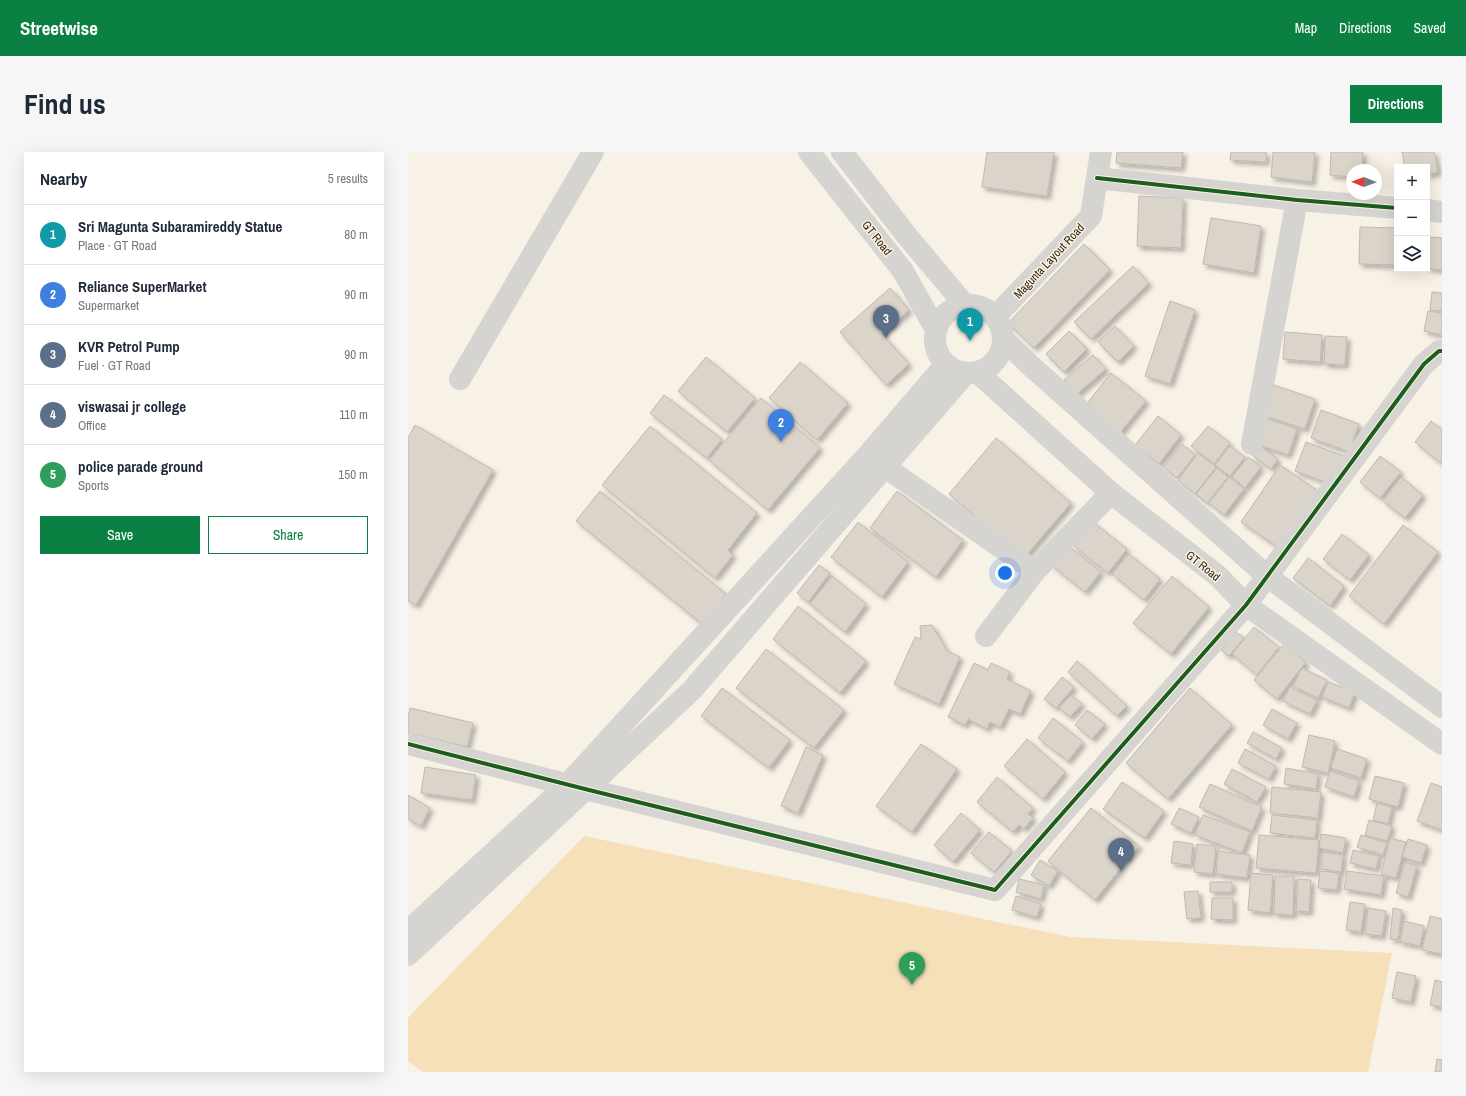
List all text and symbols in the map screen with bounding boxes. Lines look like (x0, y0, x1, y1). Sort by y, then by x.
text: Streetwise (20, 15, 98, 41)
text: Map (1295, 19, 1317, 37)
text: Directions (1339, 19, 1391, 37)
text: Saved (1413, 19, 1446, 37)
text: Find us (24, 85, 106, 123)
button: Directions (1350, 85, 1442, 123)
north arrow (1346, 164, 1382, 200)
map controls (1394, 164, 1430, 272)
button: + (1394, 164, 1430, 200)
text: Nearby (40, 167, 87, 190)
text: 5 results (328, 170, 368, 187)
button: − (1394, 200, 1430, 236)
text: Sri Magunta Subaramireddy Statue (78, 216, 282, 237)
street label: GT Road (858, 217, 896, 259)
street label: Magunta Layout Road (1010, 220, 1088, 302)
text: 1 (50, 226, 56, 243)
text: 80 m (344, 226, 368, 243)
button: layers (1394, 236, 1430, 272)
text: Place · GT Road (78, 237, 157, 254)
text: Reliance SuperMarket (78, 276, 207, 297)
text: 2 (50, 286, 56, 303)
text: 90 m (344, 286, 368, 303)
text: Supermarket (78, 297, 139, 314)
pin: 3 (873, 305, 899, 338)
pin: 1 (957, 308, 983, 341)
text: KVR Petrol Pump (78, 336, 180, 357)
text: 3 (50, 346, 56, 363)
text: 90 m (344, 346, 368, 363)
text: Fuel · GT Road (78, 357, 151, 374)
text: viswasai jr college (78, 396, 186, 417)
text: 4 (50, 406, 56, 423)
text: 110 m (339, 406, 368, 423)
pin: 2 (768, 409, 794, 442)
text: Office (78, 417, 106, 434)
text: police parade ground (78, 456, 203, 477)
text: 5 (50, 466, 56, 483)
text: 150 m (338, 466, 368, 483)
text: Sports (78, 477, 109, 494)
button: Save (40, 516, 200, 554)
button: Share (208, 516, 368, 554)
street label: GT Road (1183, 547, 1223, 585)
your location (995, 563, 1015, 583)
pin: 4 (1108, 838, 1134, 871)
pin: 5 (899, 952, 925, 985)

